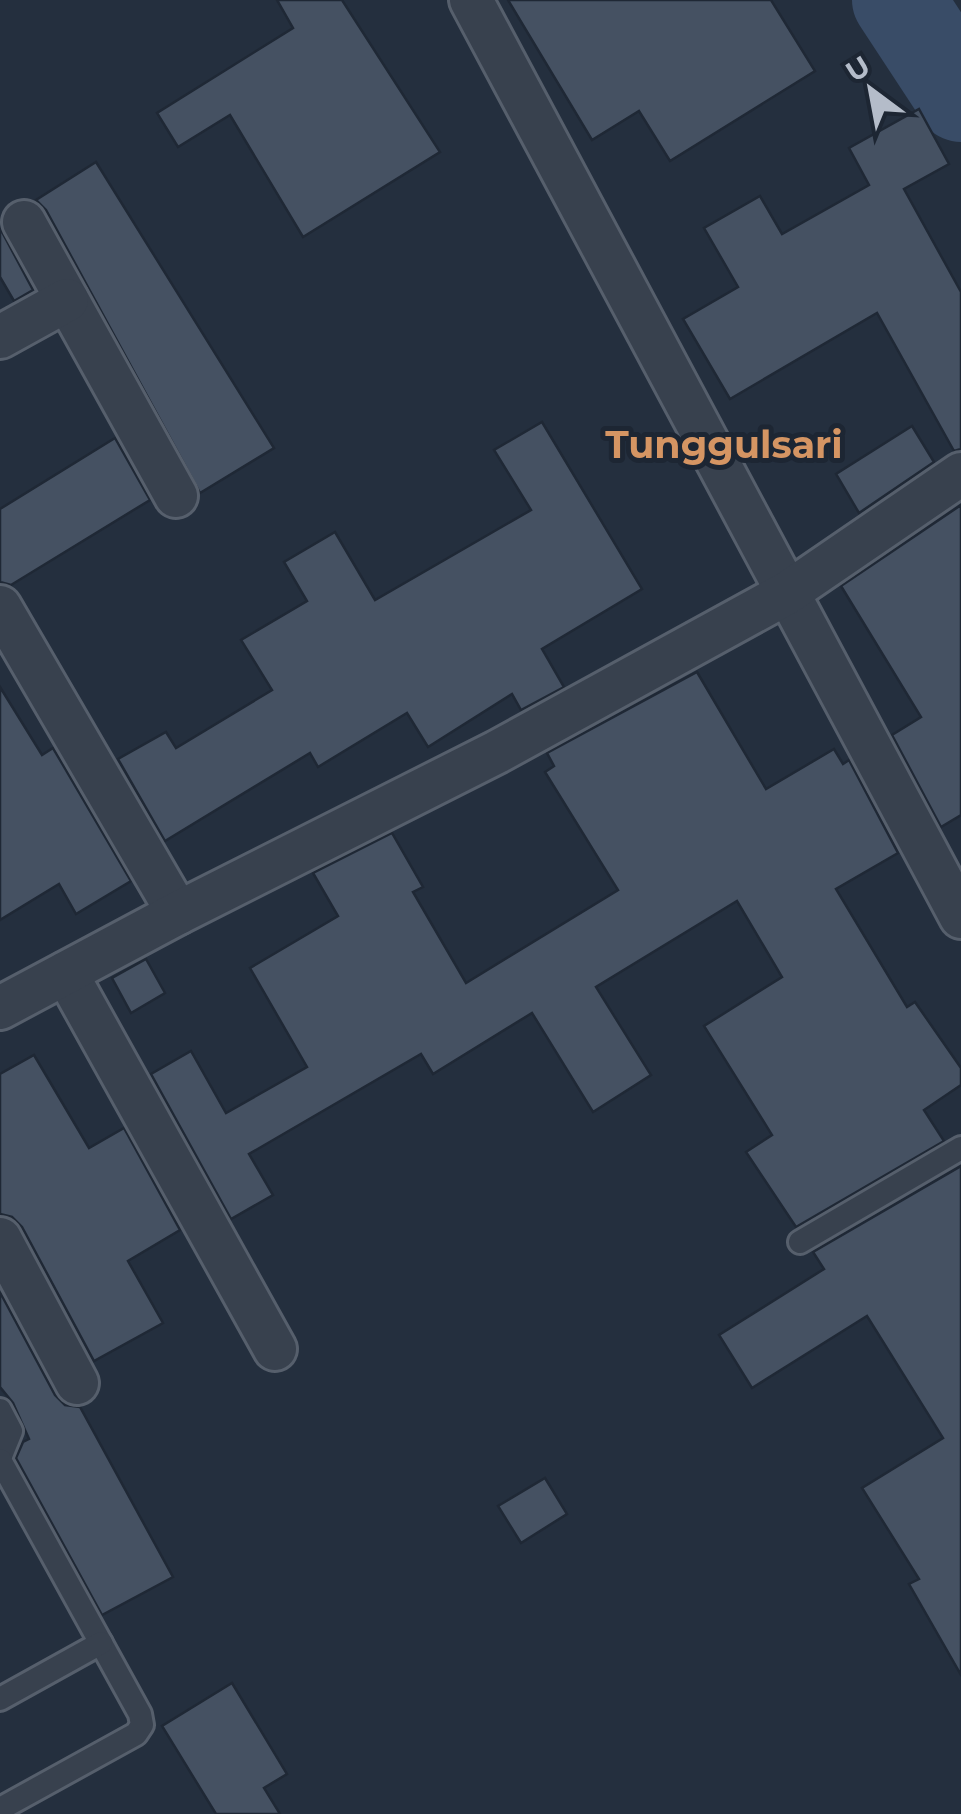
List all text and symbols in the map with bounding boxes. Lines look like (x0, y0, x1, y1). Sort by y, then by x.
north arrow (821, 40, 921, 140)
text: U (839, 49, 876, 89)
district label: Tunggulsari (605, 421, 843, 468)

